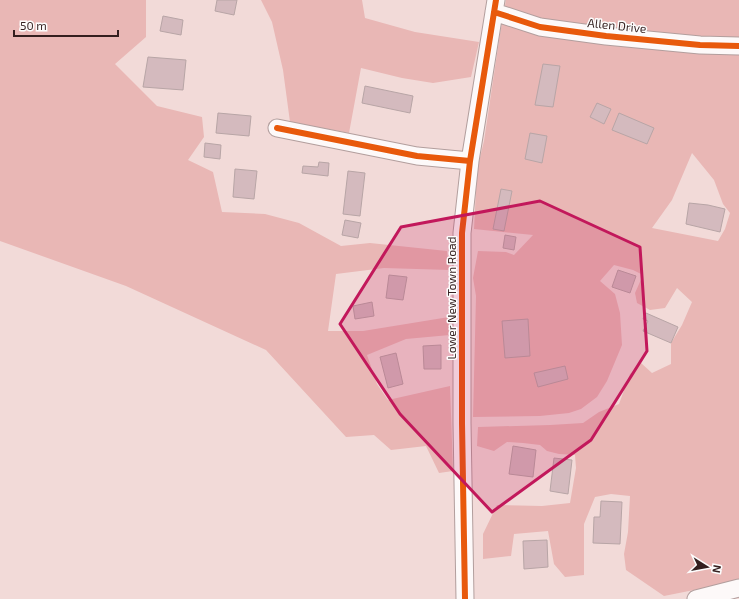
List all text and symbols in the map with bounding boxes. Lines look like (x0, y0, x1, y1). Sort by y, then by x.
scale bar (14, 12, 118, 38)
street label: Allen Drive (587, 15, 647, 35)
text: 50 m (20, 18, 47, 32)
street label: Lower New Town Road (444, 237, 458, 360)
north arrow (687, 547, 727, 587)
text: N (710, 564, 724, 574)

